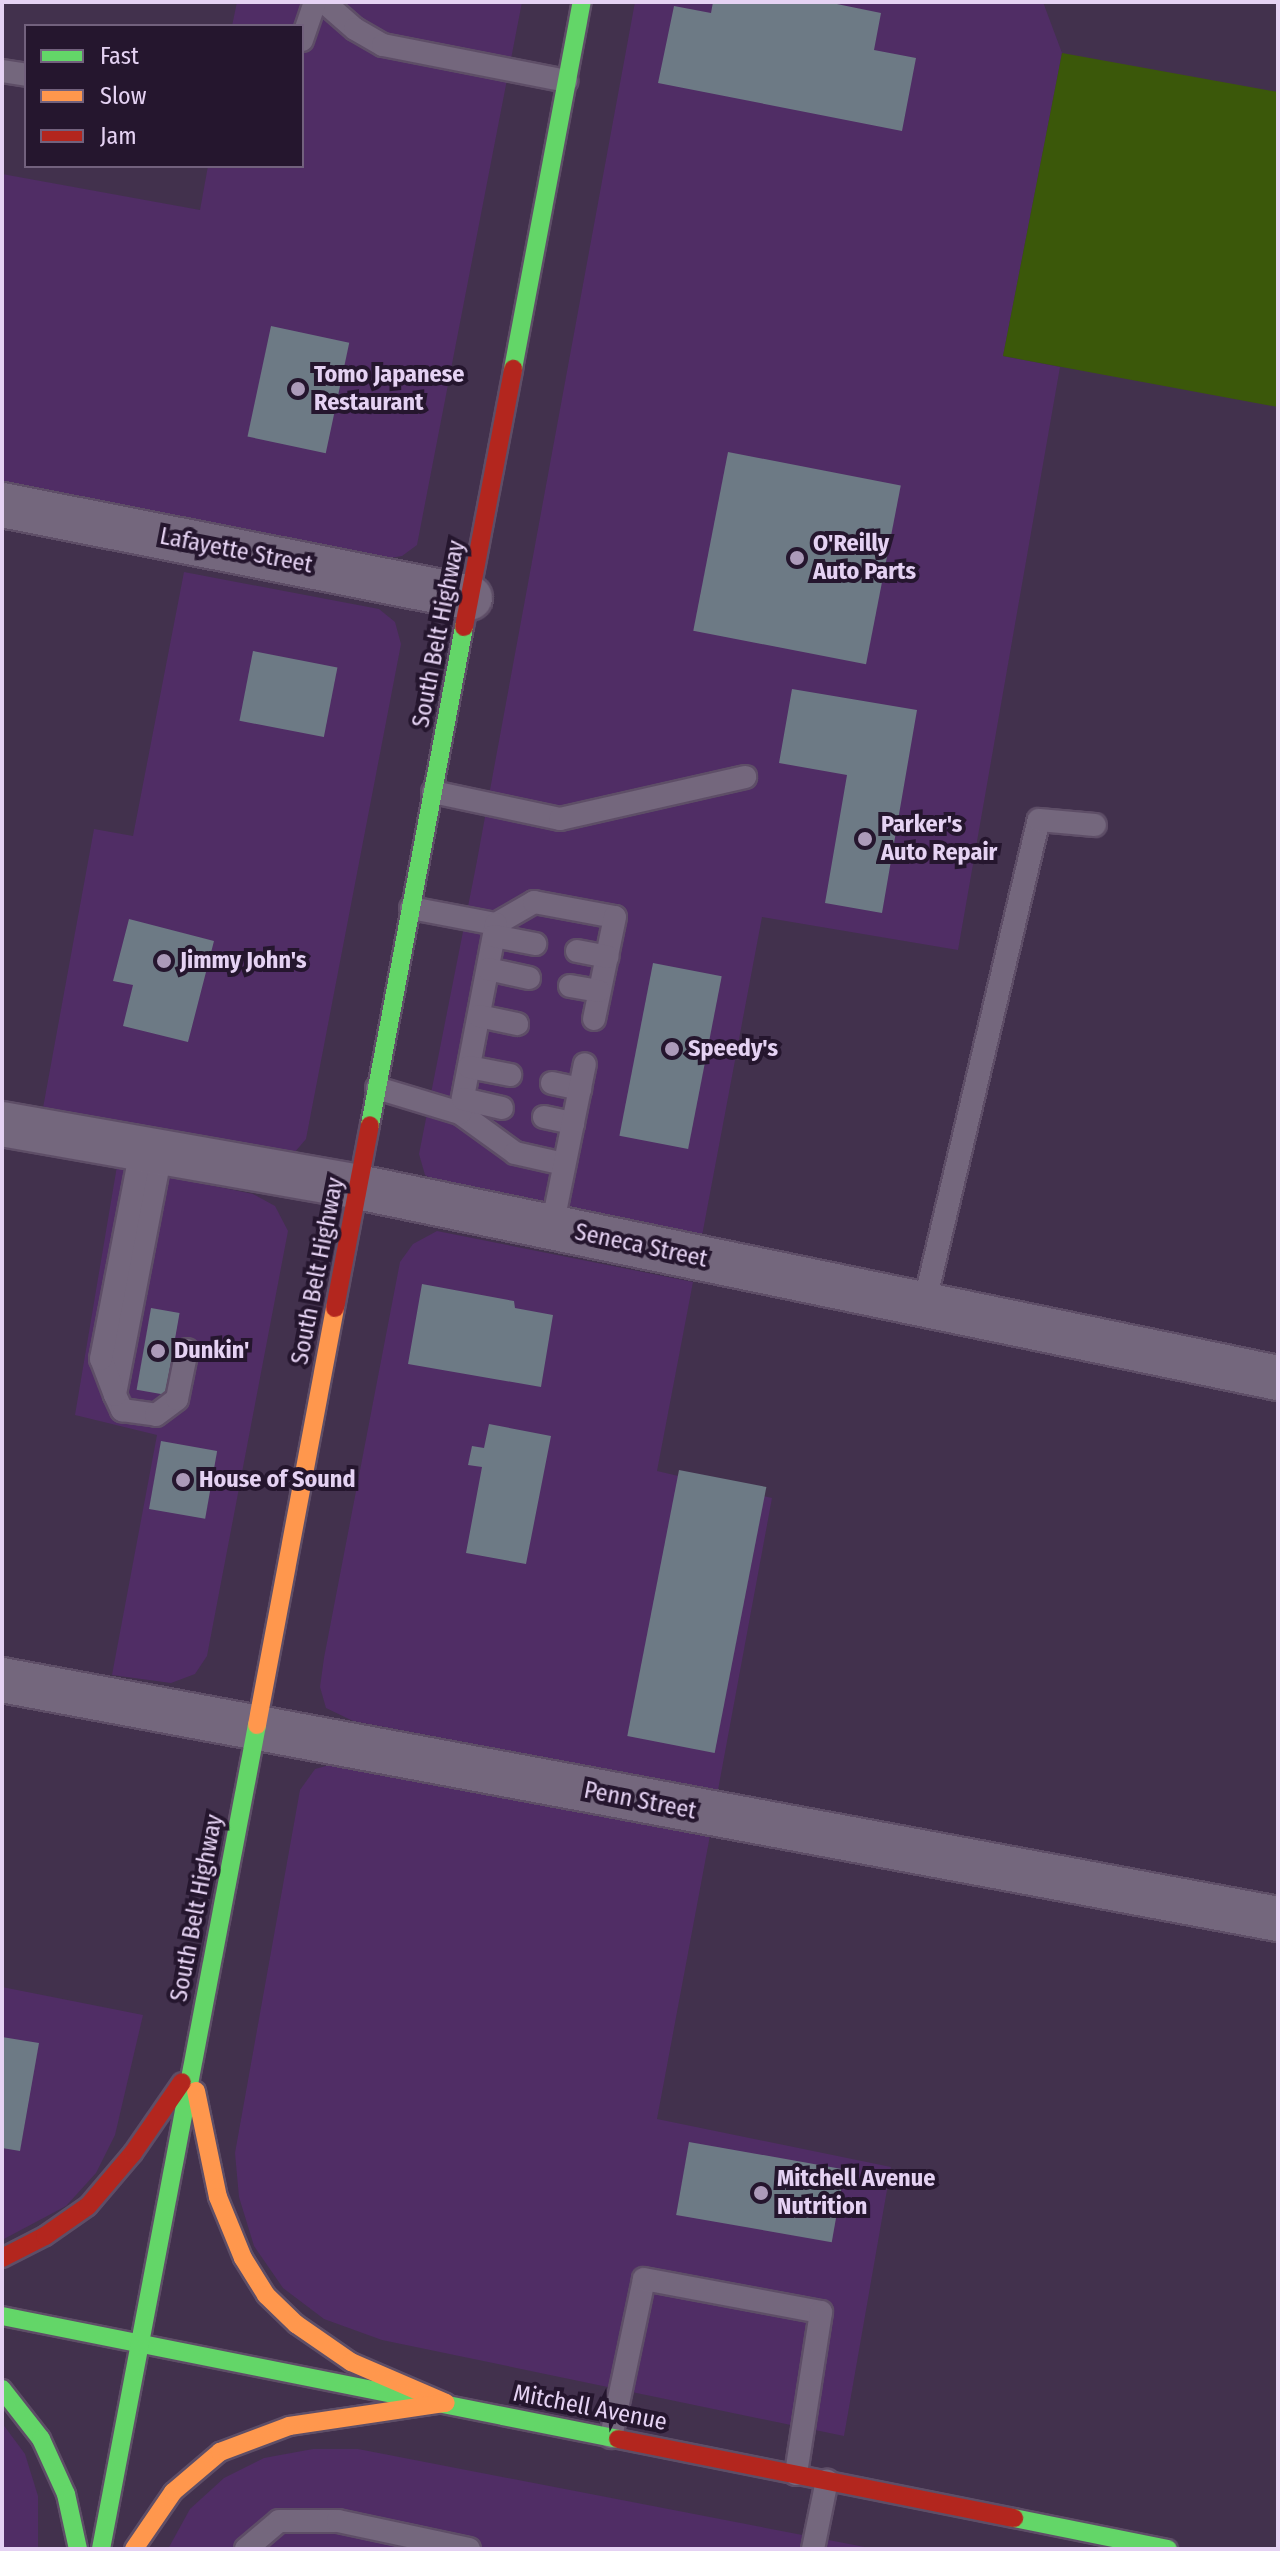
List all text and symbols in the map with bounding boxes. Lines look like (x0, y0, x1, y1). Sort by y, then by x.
legend (24, 24, 304, 168)
text: Fast (100, 42, 139, 70)
text: Slow (100, 82, 146, 110)
text: Jam (100, 122, 137, 150)
place label: Tomo Japanese Restaurant (314, 361, 464, 417)
marker: Tomo Japanese Restaurant (289, 380, 307, 398)
street label: Lafayette Street (157, 522, 315, 580)
place label: O'Reilly Auto Parts (813, 530, 916, 586)
street label: South Belt Highway (407, 538, 471, 730)
marker: O'Reilly Auto Parts (788, 549, 806, 567)
place label: Parker's Auto Repair (881, 811, 997, 867)
marker: Parker's Auto Repair (856, 830, 874, 848)
place label: Jimmy John's (180, 947, 306, 975)
marker: Jimmy John's (155, 952, 173, 970)
place label: Speedy's (688, 1035, 778, 1063)
marker: Speedy's (663, 1040, 681, 1058)
street label: South Belt Highway (286, 1175, 350, 1367)
street label: Seneca Street (572, 1218, 710, 1274)
place label: Dunkin' (174, 1337, 249, 1365)
marker: Dunkin' (149, 1342, 167, 1360)
place label: House of Sound (199, 1466, 355, 1494)
marker: House of Sound (174, 1471, 192, 1489)
street label: Penn Street (581, 1776, 699, 1826)
street label: South Belt Highway (165, 1812, 229, 2004)
place label: Mitchell Avenue Nutrition (777, 2165, 935, 2221)
marker: Mitchell Avenue Nutrition (752, 2184, 770, 2202)
street label: Mitchell Avenue (511, 2379, 669, 2437)

